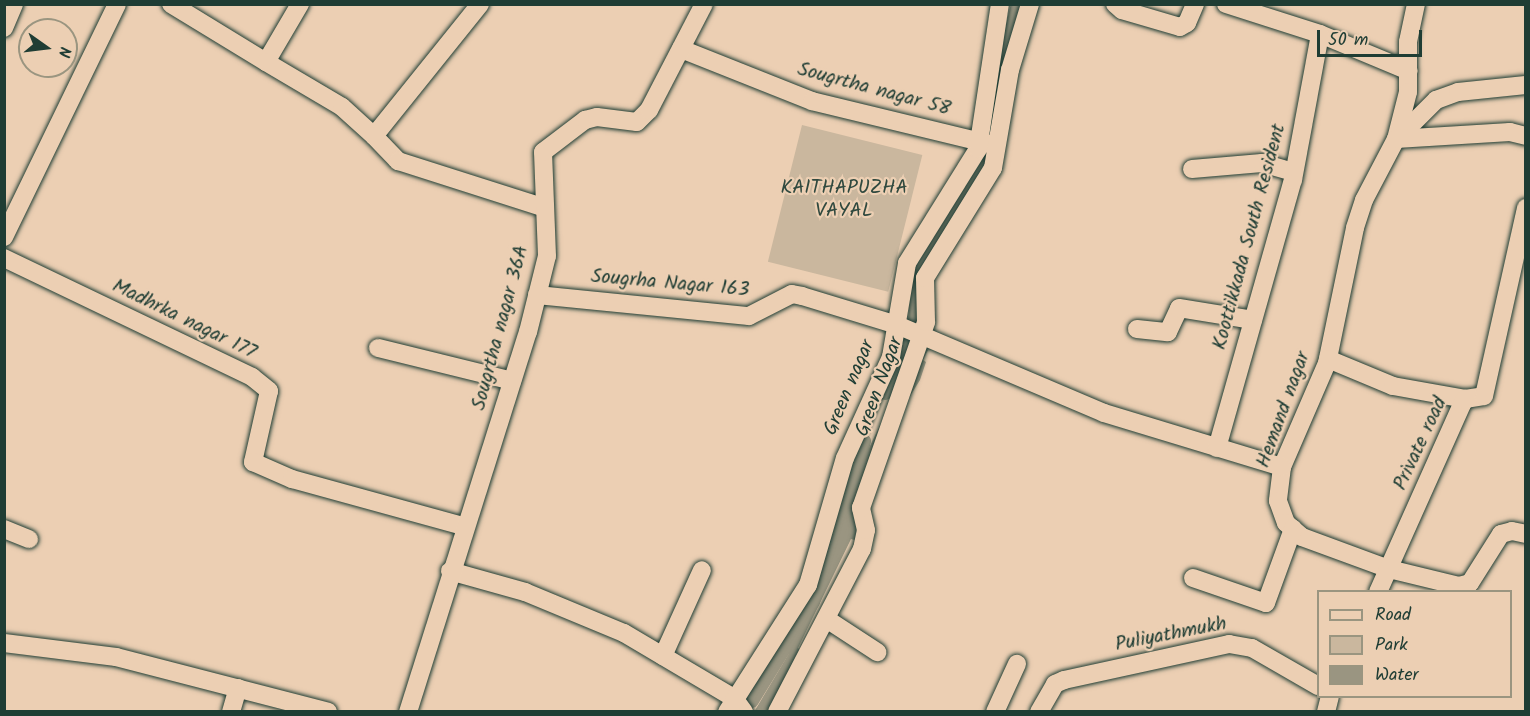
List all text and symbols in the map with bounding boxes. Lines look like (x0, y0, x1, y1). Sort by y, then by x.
north arrow (18, 18, 78, 78)
scale bar (1320, 18, 1425, 56)
text: 50 m (1328, 26, 1368, 55)
text: N (51, 44, 77, 60)
street label: Sougrtha nagar 58 (795, 58, 953, 122)
street label: Koottikkada South Resident (1208, 121, 1292, 353)
park label: KAITHAPUZHA VAYAL (780, 177, 908, 224)
street label: Sougrtha nagar 36A (467, 243, 535, 413)
street label: Sougrha Nagar 163 (590, 265, 750, 303)
street label: Madhrka nagar 177 (108, 275, 260, 365)
street label: Green Nagar (851, 334, 909, 440)
street label: Green nagar (819, 337, 881, 439)
street label: Hemand nagar (1252, 349, 1316, 471)
street label: Private road (1389, 394, 1453, 494)
legend (1317, 590, 1512, 698)
text: Road (1375, 601, 1411, 630)
street label: Puliyathmukh (1113, 612, 1229, 658)
text: Park (1375, 631, 1408, 660)
text: Water (1375, 661, 1419, 690)

